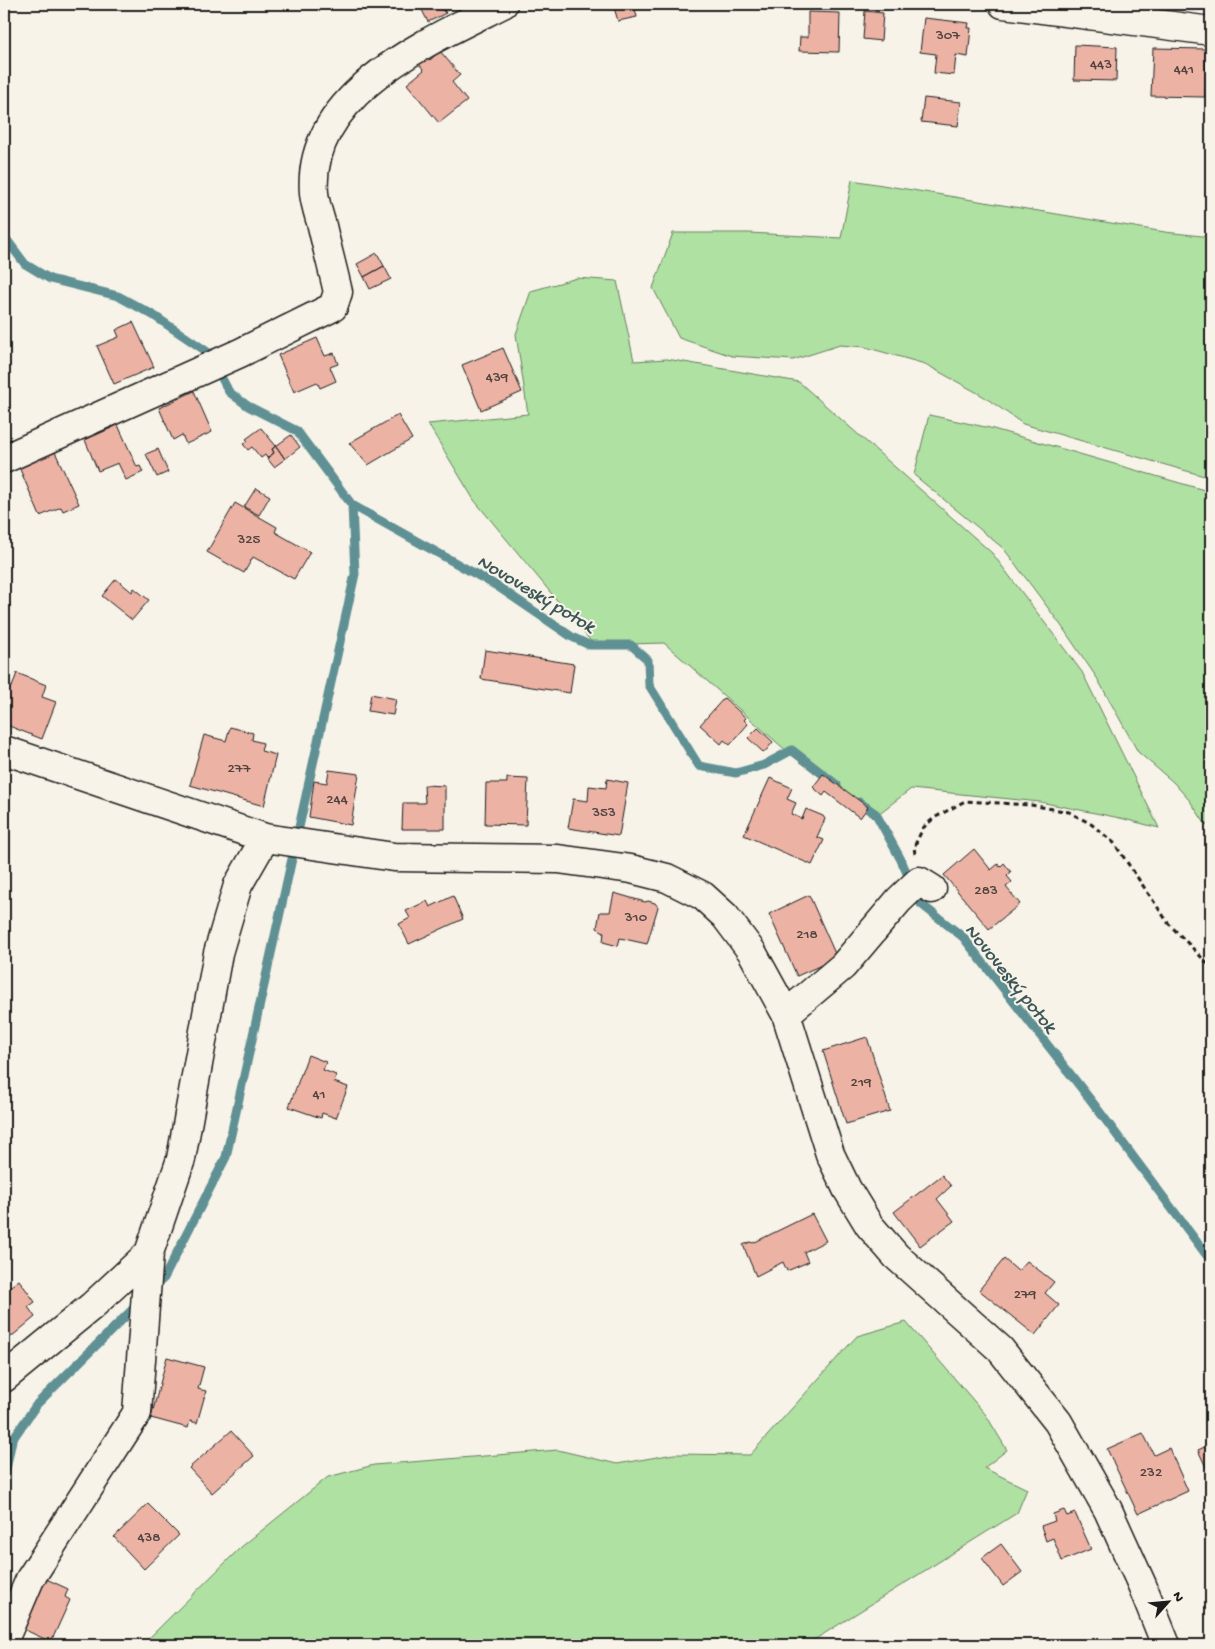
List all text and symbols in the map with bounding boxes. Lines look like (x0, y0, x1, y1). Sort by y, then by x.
house number: 307 (935, 27, 961, 45)
house number: 443 (1090, 56, 1112, 74)
house number: 441 (1174, 61, 1194, 79)
house number: 439 (486, 369, 509, 387)
house number: 325 (236, 531, 261, 549)
water label: Novoveský potok (472, 551, 600, 640)
house number: 277 (228, 760, 252, 778)
house number: 244 (326, 791, 348, 809)
house number: 353 (591, 804, 616, 822)
house number: 283 (974, 882, 998, 900)
house number: 310 (624, 909, 648, 927)
water label: Novoveský potok (958, 920, 1061, 1039)
house number: 218 (796, 926, 818, 944)
house number: 219 (851, 1074, 872, 1092)
house number: 41 (312, 1086, 326, 1104)
house number: 279 (1014, 1286, 1037, 1304)
house number: 232 (1140, 1464, 1162, 1482)
house number: 438 (137, 1529, 161, 1547)
north arrow (1142, 1576, 1192, 1626)
text: N (1168, 1589, 1187, 1605)

